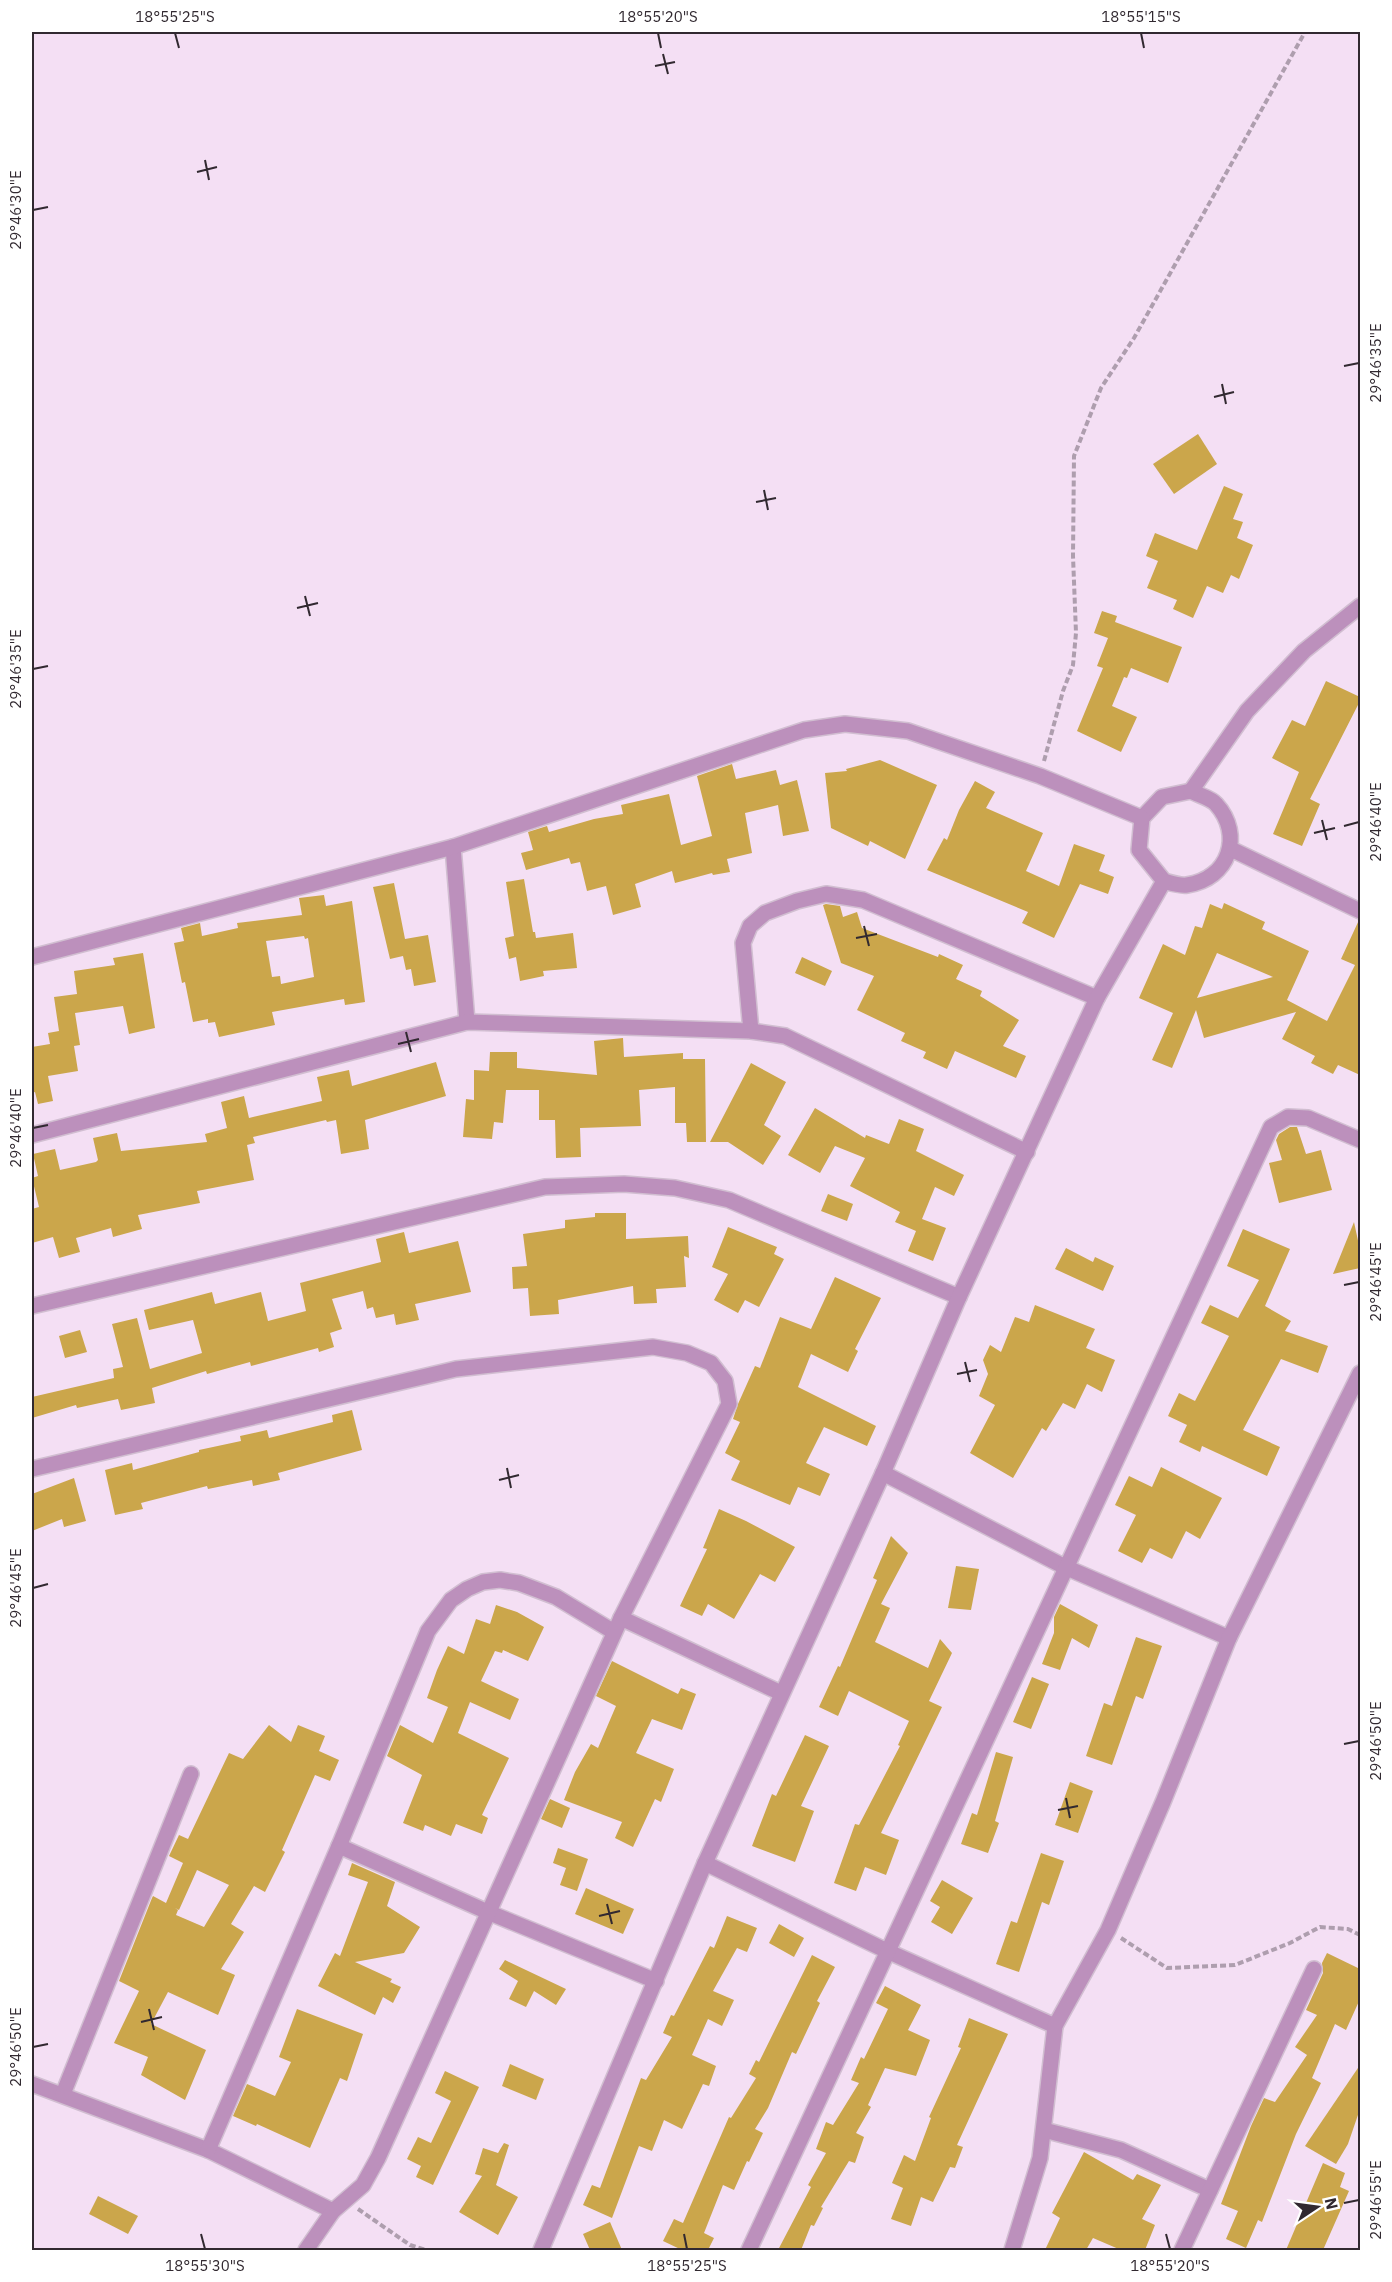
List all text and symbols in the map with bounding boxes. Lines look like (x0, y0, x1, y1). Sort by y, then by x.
text: 18°55'25"S (135, 7, 215, 26)
text: 18°55'20"S (618, 7, 698, 26)
text: 18°55'15"S (1101, 7, 1181, 26)
text: 29°46'30"E (6, 170, 25, 250)
text: 29°46'35"E (1366, 323, 1385, 403)
text: 29°46'35"E (6, 629, 25, 709)
text: 29°46'40"E (1366, 782, 1385, 862)
text: 29°46'40"E (6, 1088, 25, 1168)
text: 29°46'45"E (1366, 1242, 1385, 1322)
text: 29°46'45"E (6, 1548, 25, 1628)
text: 29°46'50"E (1366, 1701, 1385, 1781)
text: 29°46'50"E (6, 2007, 25, 2087)
text: 29°46'55"E (1366, 2160, 1385, 2240)
north arrow (1287, 2177, 1347, 2237)
text: N (1321, 2196, 1343, 2212)
text: 18°55'30"S (165, 2256, 245, 2275)
text: 18°55'25"S (647, 2256, 727, 2275)
text: 18°55'20"S (1130, 2256, 1210, 2275)

